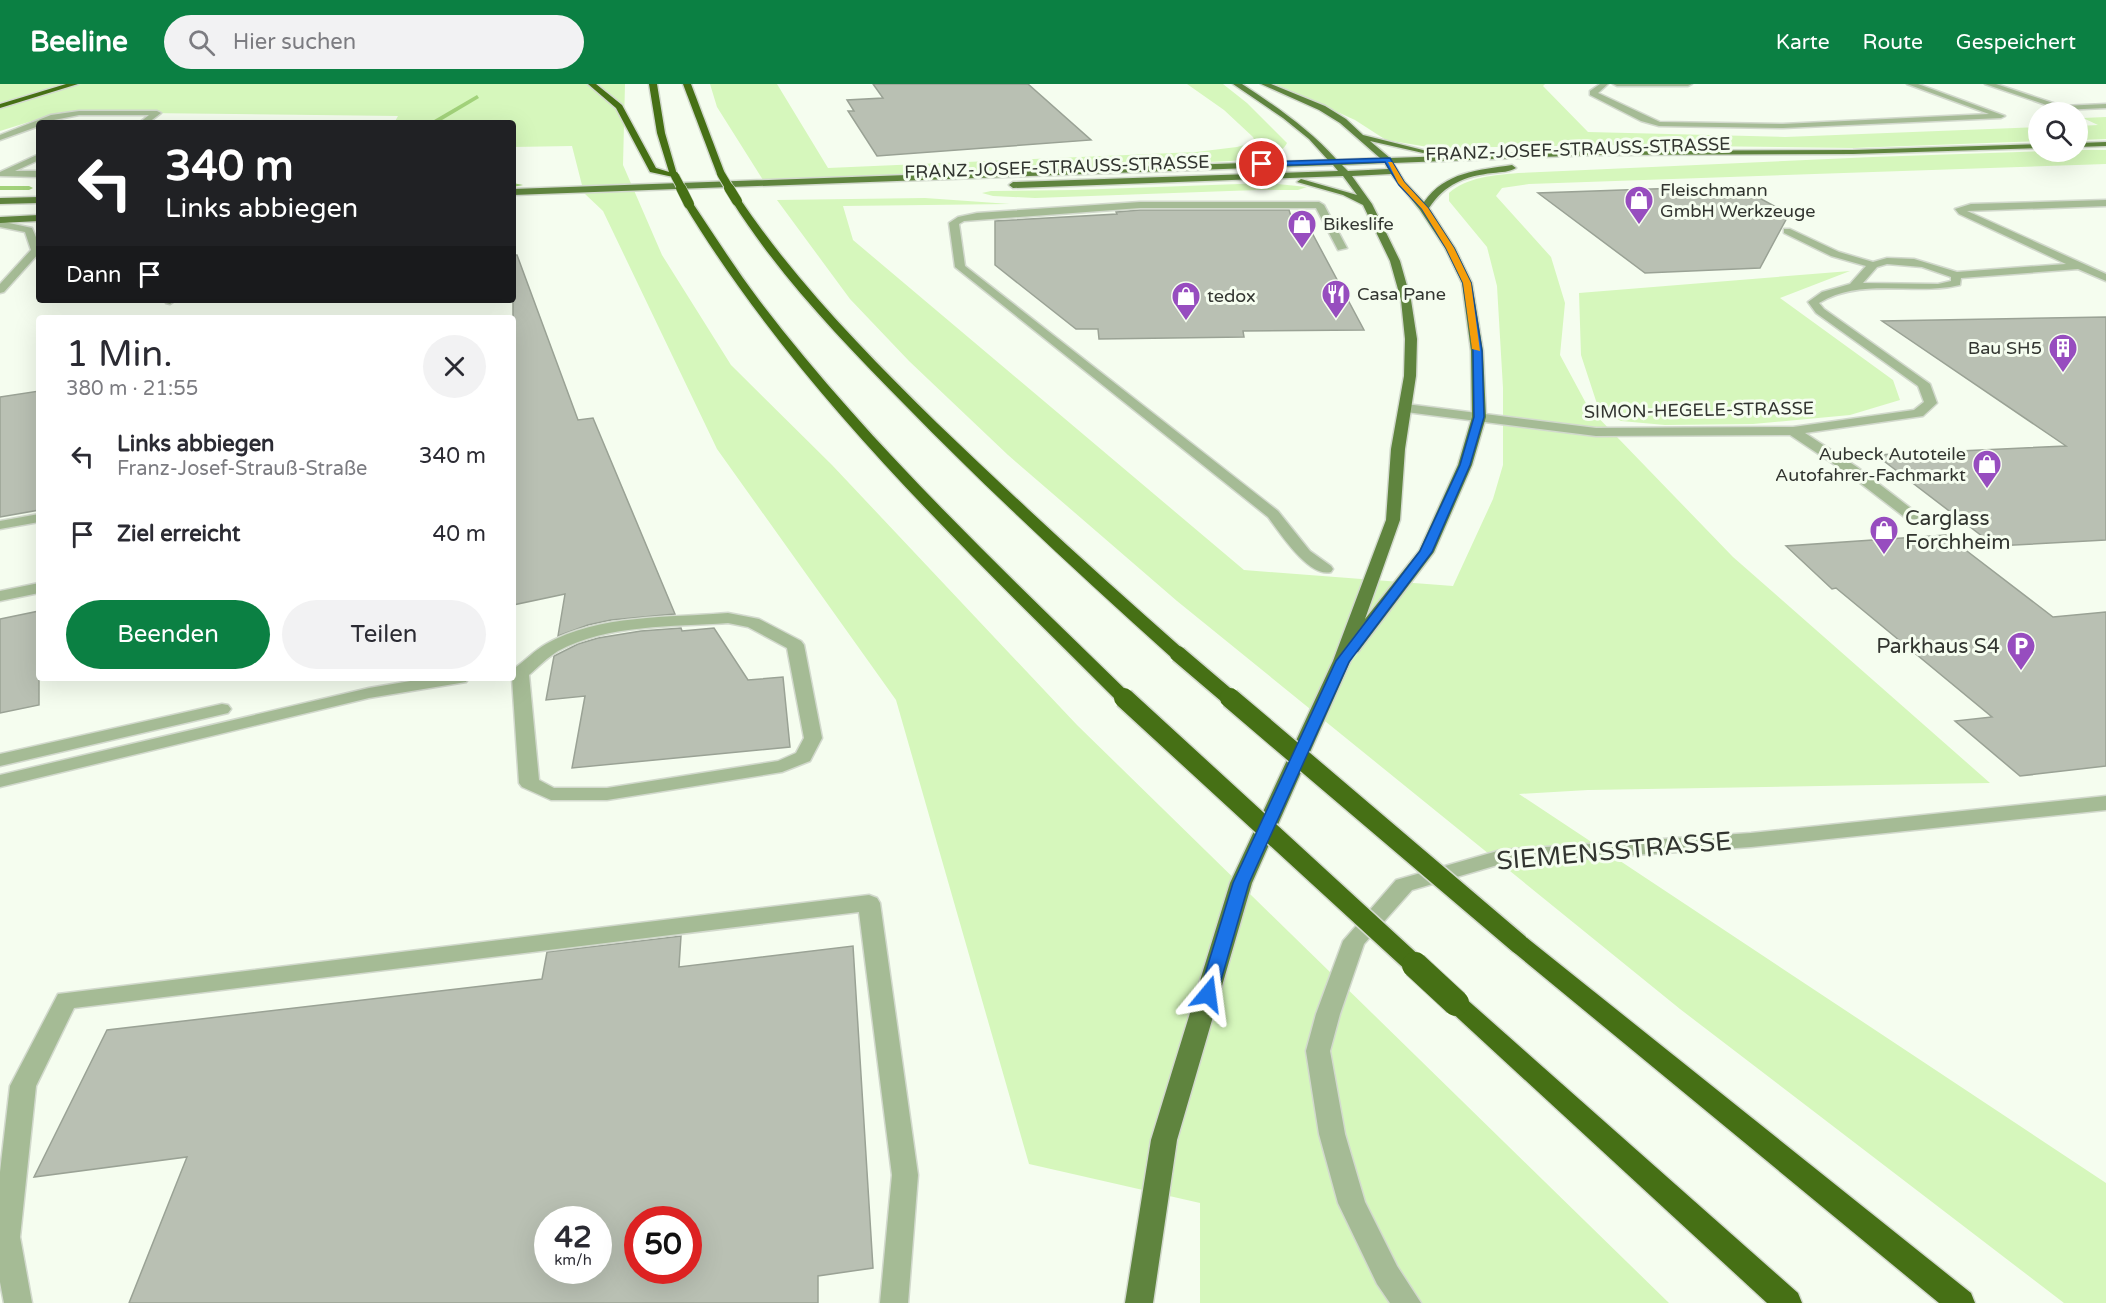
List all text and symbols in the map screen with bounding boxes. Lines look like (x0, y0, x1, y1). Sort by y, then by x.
search box (164, 15, 584, 69)
text: Beeline (30, 25, 128, 59)
icon: search (185, 26, 218, 59)
text: Hier suchen (233, 29, 356, 55)
text: Karte (1776, 30, 1830, 55)
text: Route (1863, 30, 1923, 55)
text: Gespeichert (1956, 30, 2076, 55)
map controls (2028, 102, 2088, 162)
button: search (2028, 102, 2088, 162)
street label: FRANZ-JOSEF-STRAUSS-STRASSE (1425, 133, 1731, 165)
pin (1236, 138, 1287, 189)
text: 340 m (165, 141, 294, 192)
icon: left (66, 144, 144, 222)
icon: arrive (1245, 147, 1278, 180)
street label: FRANZ-JOSEF-STRAUSS-STRASSE (904, 151, 1210, 183)
place label: Fleischmann GmbH Werkzeuge (1660, 179, 1815, 222)
shop icon: Fleischmann GmbH Werkzeuge (1623, 184, 1655, 226)
text: Links abbiegen (165, 192, 358, 225)
shop icon: Bikeslife (1286, 208, 1318, 250)
place label: Bikeslife (1323, 213, 1394, 235)
icon: arrive (133, 258, 166, 291)
text: Dann (66, 262, 121, 288)
restaurant icon: Casa Pane (1320, 278, 1352, 320)
shop icon: tedox (1170, 280, 1202, 322)
place label: Casa Pane (1357, 283, 1446, 305)
place label: tedox (1207, 285, 1256, 307)
building icon: Bau SH5 (2047, 332, 2079, 374)
text: 1 Min. (66, 333, 173, 376)
button: close (423, 335, 486, 398)
place label: Bau SH5 (1968, 337, 2042, 359)
text: 380 m · 21:55 (66, 377, 198, 401)
street label: SIMON-HEGELE-STRASSE (1584, 397, 1814, 423)
text: Links abbiegen (117, 431, 275, 457)
icon: left (66, 440, 99, 473)
text: 340 m (419, 443, 486, 469)
place label: Aubeck Autoteile Autofahrer-Fachmarkt (1775, 443, 1966, 486)
shop icon: Aubeck Autoteile Autofahrer-Fachmarkt (1971, 448, 2003, 490)
text: Franz-Josef-Strauß-Straße (117, 457, 367, 481)
place label: Carglass Forchheim (1905, 506, 2011, 555)
shop icon: Carglass Forchheim (1868, 514, 1900, 556)
icon: arrive (66, 518, 99, 551)
text: Ziel erreicht (117, 521, 240, 547)
text: 40 m (432, 521, 486, 547)
button: Beenden (66, 600, 270, 669)
button: Teilen (282, 600, 486, 669)
parking icon: Parkhaus S4 (2005, 630, 2037, 672)
place label: Parkhaus S4 (1876, 634, 2000, 659)
street label: SIEMENSSTRASSE (1495, 825, 1733, 877)
position arrow (1176, 962, 1240, 1026)
speed limit sign: 50 (624, 1206, 702, 1284)
text: 42 (554, 1219, 592, 1256)
text: km/h (554, 1251, 592, 1269)

